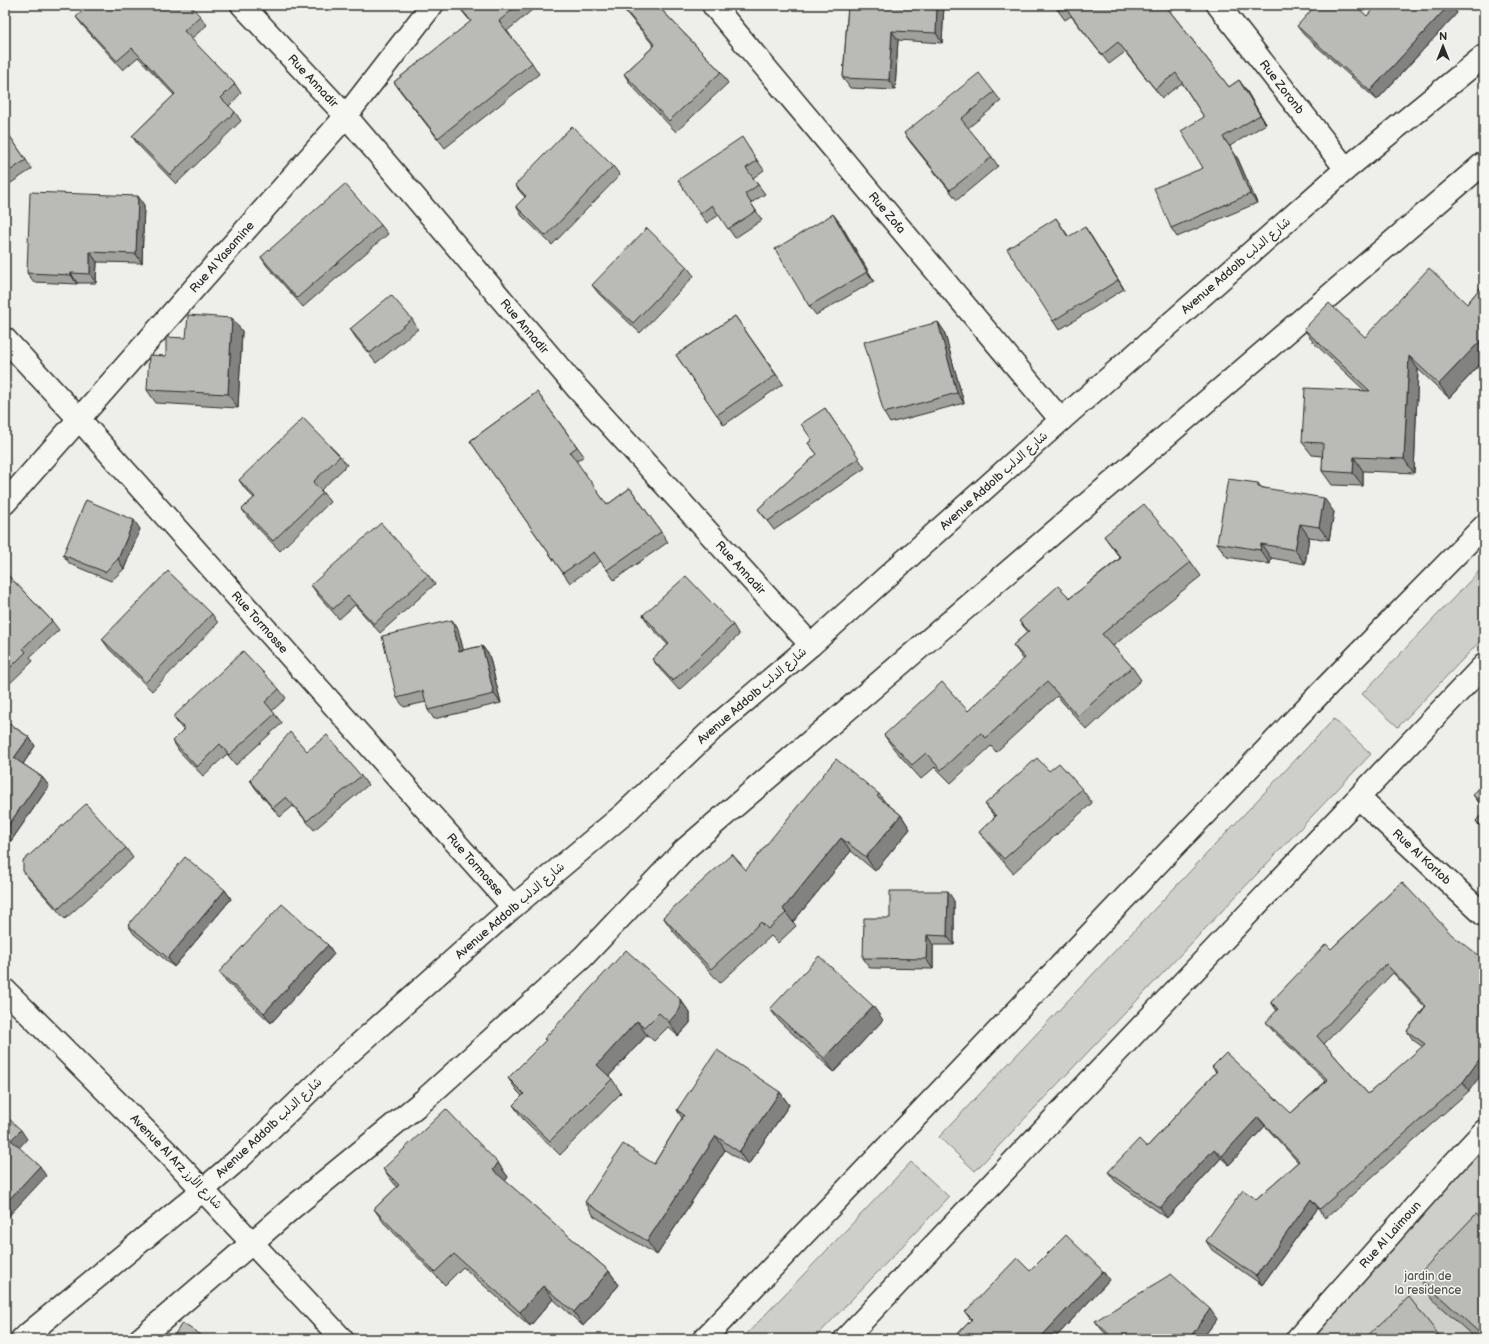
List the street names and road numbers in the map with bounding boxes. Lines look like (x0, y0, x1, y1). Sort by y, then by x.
street label: Rue Annadir (285, 51, 342, 111)
street label: Rue Zoronb (1256, 57, 1308, 117)
street label: Rue Zofa (865, 189, 909, 237)
street label: Avenue Addolb شارع الدلب (1178, 214, 1294, 318)
street label: Rue Al Yasamine (186, 218, 257, 296)
street label: Rue Annadir (497, 296, 552, 357)
street label: Avenue Addolb شارع الدلب (937, 429, 1052, 534)
street label: Rue Annadir (712, 538, 769, 598)
street label: Rue Tormosse (228, 588, 291, 656)
street label: Avenue Addolb شارع الدلب (694, 644, 810, 748)
street label: Rue Al Kortob (1389, 826, 1454, 888)
street label: Rue Tormosse (444, 830, 507, 899)
street label: Avenue Addolb شارع الدلب (452, 859, 568, 963)
street label: Avenue Addolb شارع الدلب (213, 1075, 326, 1182)
street label: Avenue Al Arz شارع الأرز (126, 1111, 226, 1213)
street label: Rue Al Laimoun (1356, 1198, 1424, 1271)

